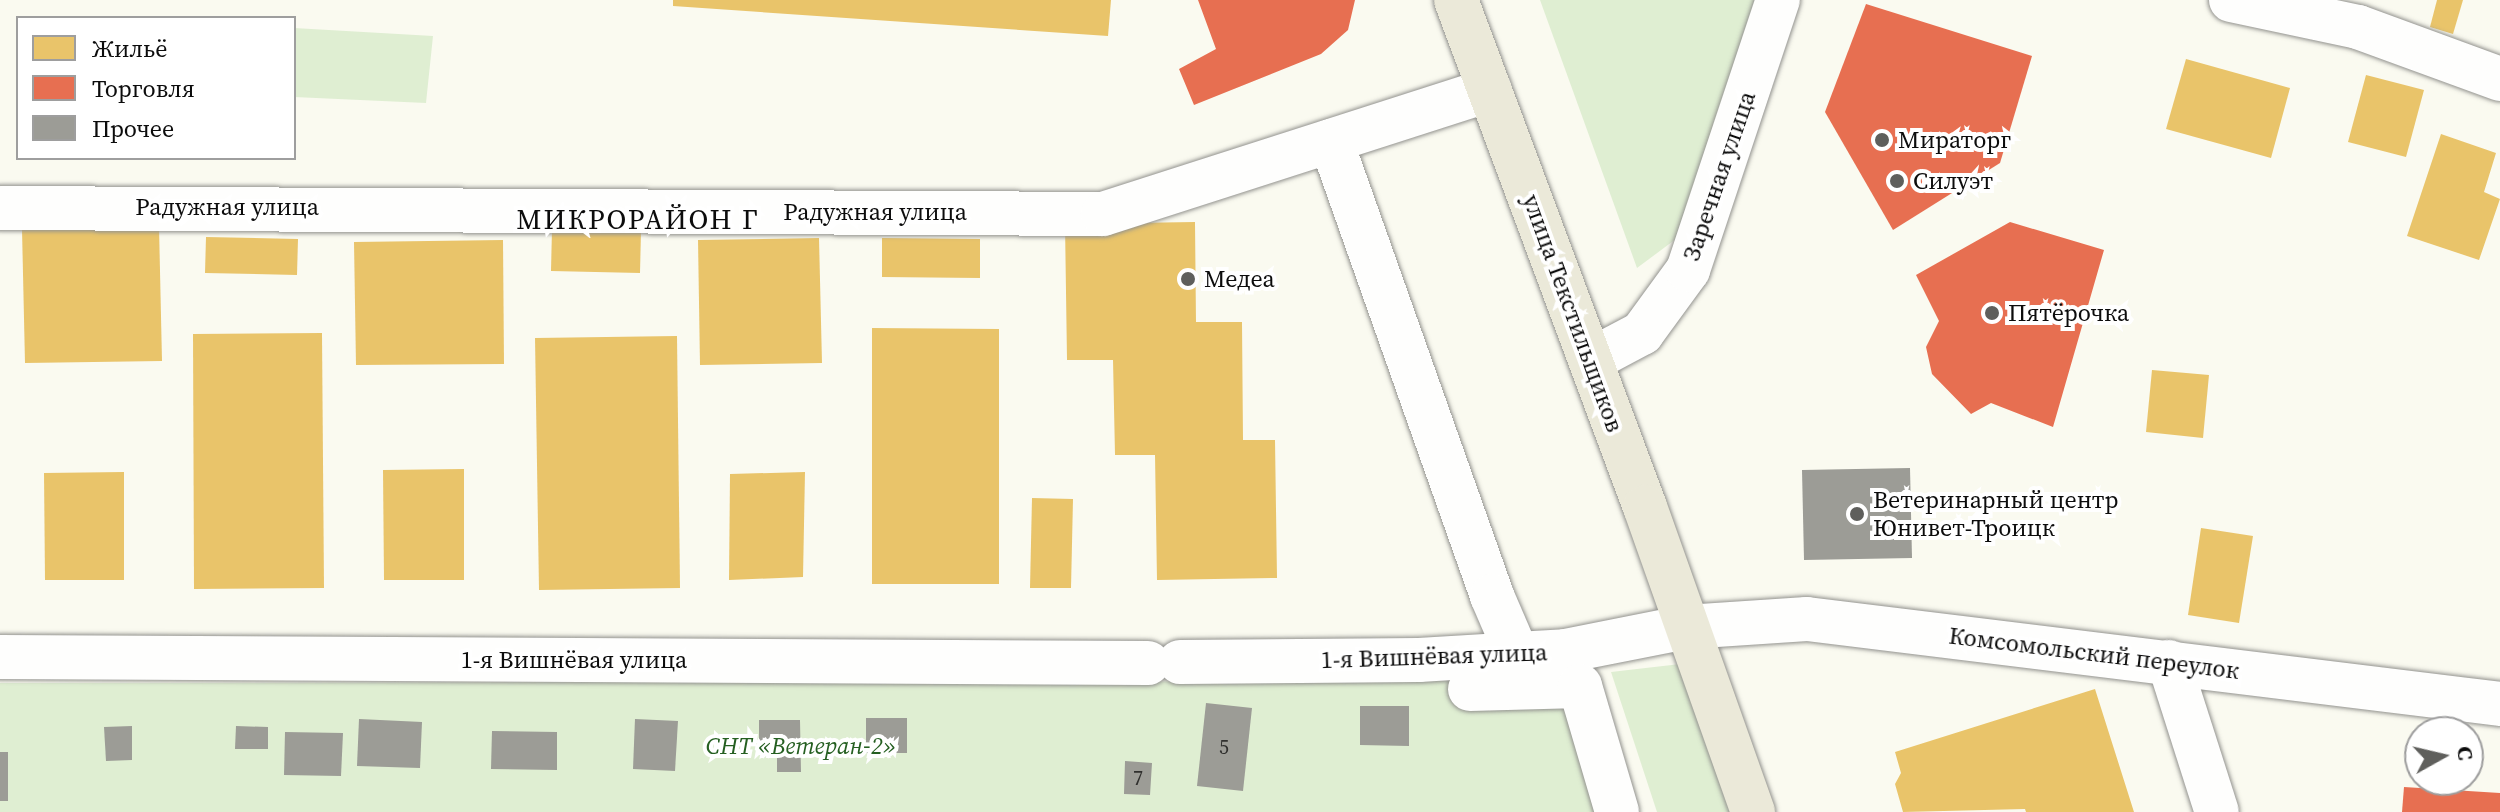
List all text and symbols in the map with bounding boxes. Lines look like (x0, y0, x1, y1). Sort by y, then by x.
legend (16, 16, 296, 160)
text: Жильё (92, 32, 167, 65)
text: Торговля (92, 72, 195, 105)
street label: Заречная улица (1676, 87, 1762, 265)
text: Прочее (92, 112, 174, 145)
place label: Мираторг (1898, 126, 2011, 154)
marker: Мираторг (1873, 131, 1891, 149)
place label: Силуэт (1913, 167, 1993, 195)
marker: Силуэт (1888, 172, 1906, 190)
street label: улица Текстильщиков (1517, 190, 1629, 436)
street label: Радужная улица (135, 193, 319, 221)
street label: Радужная улица (783, 198, 967, 226)
district label: МИКРОРАЙОН Г (516, 202, 760, 236)
place label: Медеа (1204, 265, 1275, 293)
marker: Медеа (1179, 270, 1197, 288)
place label: Пятёрочка (2008, 299, 2129, 327)
marker: Пятёрочка (1983, 304, 2001, 322)
place label: Ветеринарный центр Юнивет-Троицк (1873, 486, 2118, 542)
marker: Ветеринарный центр Юнивет-Троицк (1848, 505, 1866, 523)
street label: Комсомольский переулок (1947, 621, 2241, 685)
street label: 1-я Вишнёвая улица (1320, 638, 1548, 674)
street label: 1-я Вишнёвая улица (461, 646, 687, 674)
north arrow (2404, 716, 2484, 796)
park label: СНТ «Ветеран-2» (706, 732, 896, 760)
house number: 5 (1219, 735, 1229, 759)
text: С (2450, 744, 2482, 762)
house number: 7 (1133, 766, 1143, 790)

